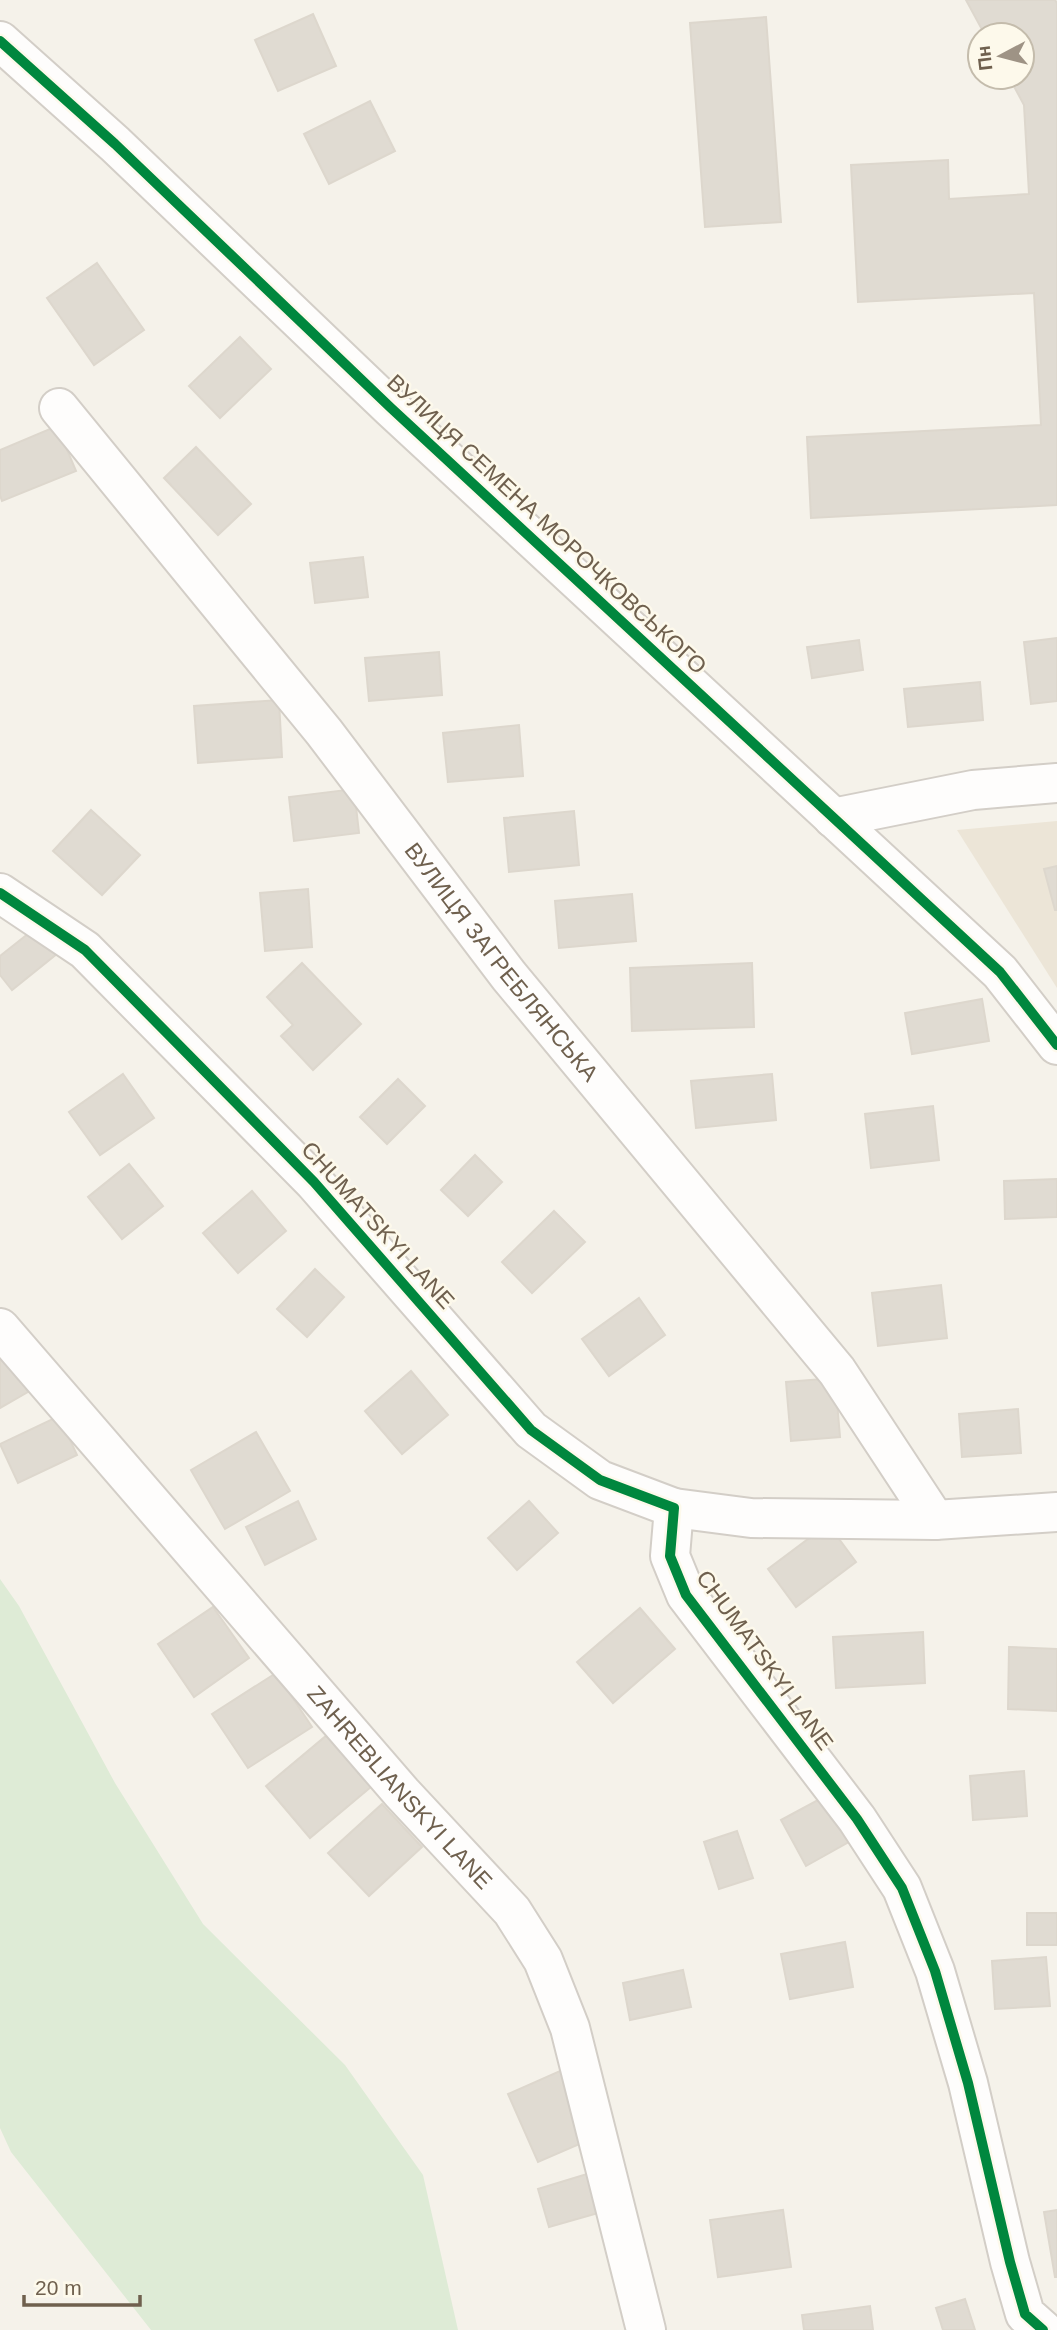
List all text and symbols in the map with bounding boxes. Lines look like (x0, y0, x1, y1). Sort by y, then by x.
north arrow (966, 21, 1036, 91)
text: Пн (973, 44, 997, 72)
street label: ВУЛИЦЯ СЕМЕНА МОРОЧКОВСЬКОГО (382, 369, 712, 679)
street label: ВУЛИЦЯ ЗАГРЕБЛЯНСЬКА (400, 837, 604, 1087)
street label: CHUMATSKYI LANE (296, 1136, 460, 1314)
street label: CHUMATSKYI LANE (691, 1565, 839, 1755)
street label: ZAHREBLIANSKYI LANE (302, 1681, 497, 1894)
scale bar (24, 2264, 140, 2308)
text: 20 m (35, 2276, 82, 2299)

